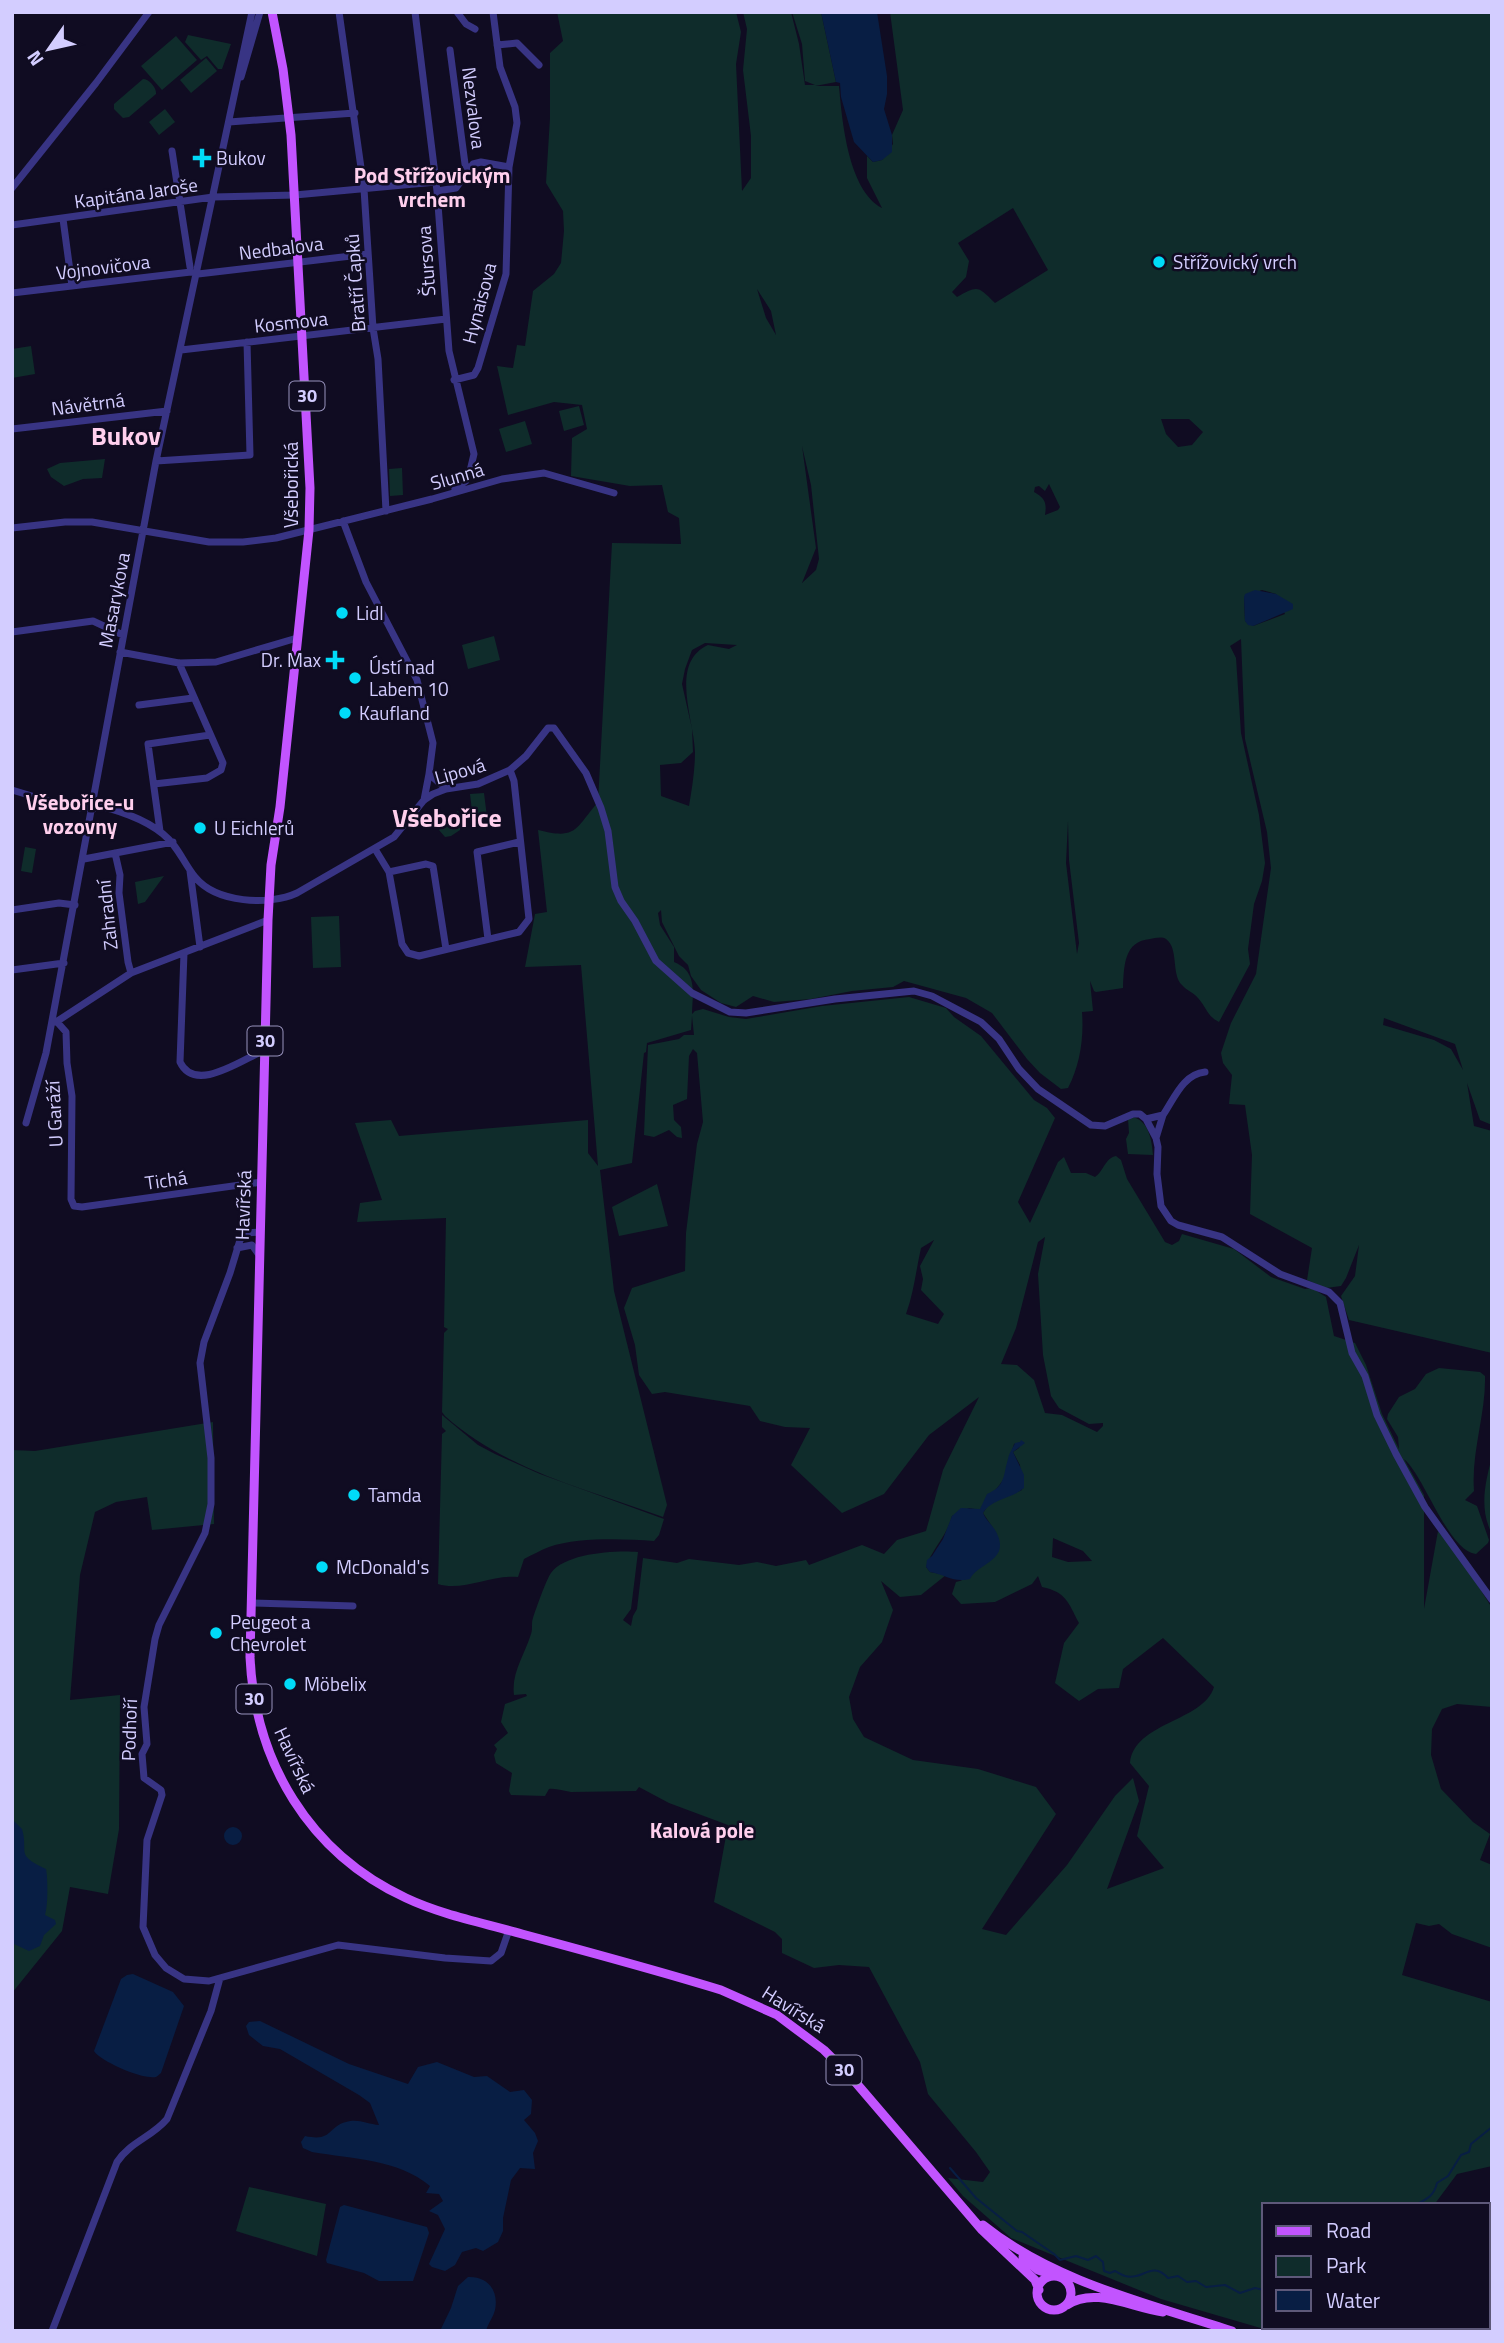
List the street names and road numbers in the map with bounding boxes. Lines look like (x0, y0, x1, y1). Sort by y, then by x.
street label: Nezvalova (455, 65, 494, 151)
street label: Kapitána Jaroše (72, 169, 200, 216)
street label: Štursova (409, 224, 442, 297)
street label: Nedbalova (237, 228, 325, 267)
street label: Bratří Čapků (337, 233, 372, 333)
street label: Vojnovičova (54, 246, 152, 287)
street label: Hynaisova (454, 259, 503, 347)
street label: Kosmova (253, 303, 330, 340)
road number: 30 (290, 382, 324, 410)
street label: Návětrná (50, 385, 127, 422)
street label: Všebořická (276, 441, 305, 528)
street label: Slunná (427, 454, 488, 497)
street label: Masarykova (90, 549, 137, 650)
street label: Lipová (431, 749, 489, 792)
street label: Zahradní (88, 877, 125, 952)
road number: 30 (247, 1026, 282, 1056)
street label: U Garáží (37, 1078, 70, 1148)
street label: Tichá (143, 1162, 189, 1197)
street label: Havířská (227, 1169, 258, 1241)
road number: 30 (236, 1684, 272, 1714)
street label: Podhoří (113, 1697, 144, 1762)
street label: Havířská (267, 1722, 324, 1798)
street label: Havířská (757, 1978, 832, 2040)
road number: 30 (826, 2056, 862, 2084)

